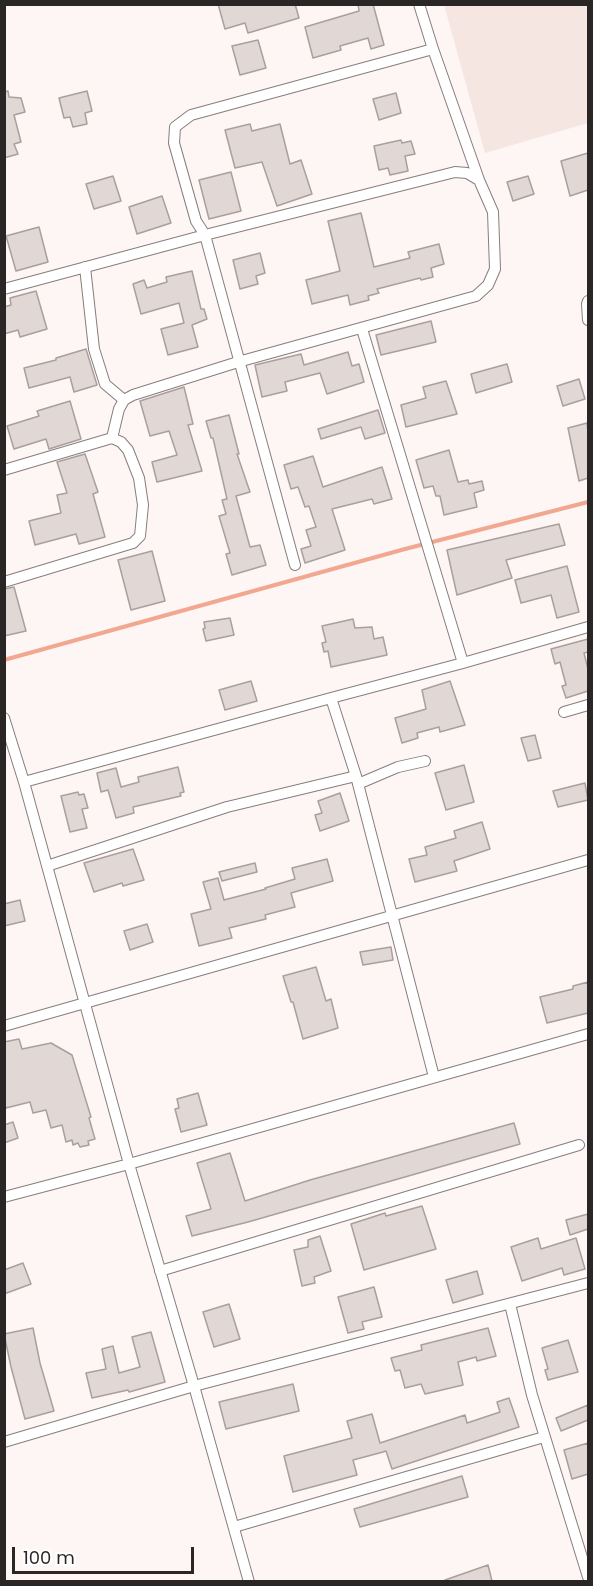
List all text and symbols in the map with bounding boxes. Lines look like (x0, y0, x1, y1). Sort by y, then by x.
scale bar (15, 1535, 196, 1573)
text: 100 m (23, 1545, 75, 1570)

